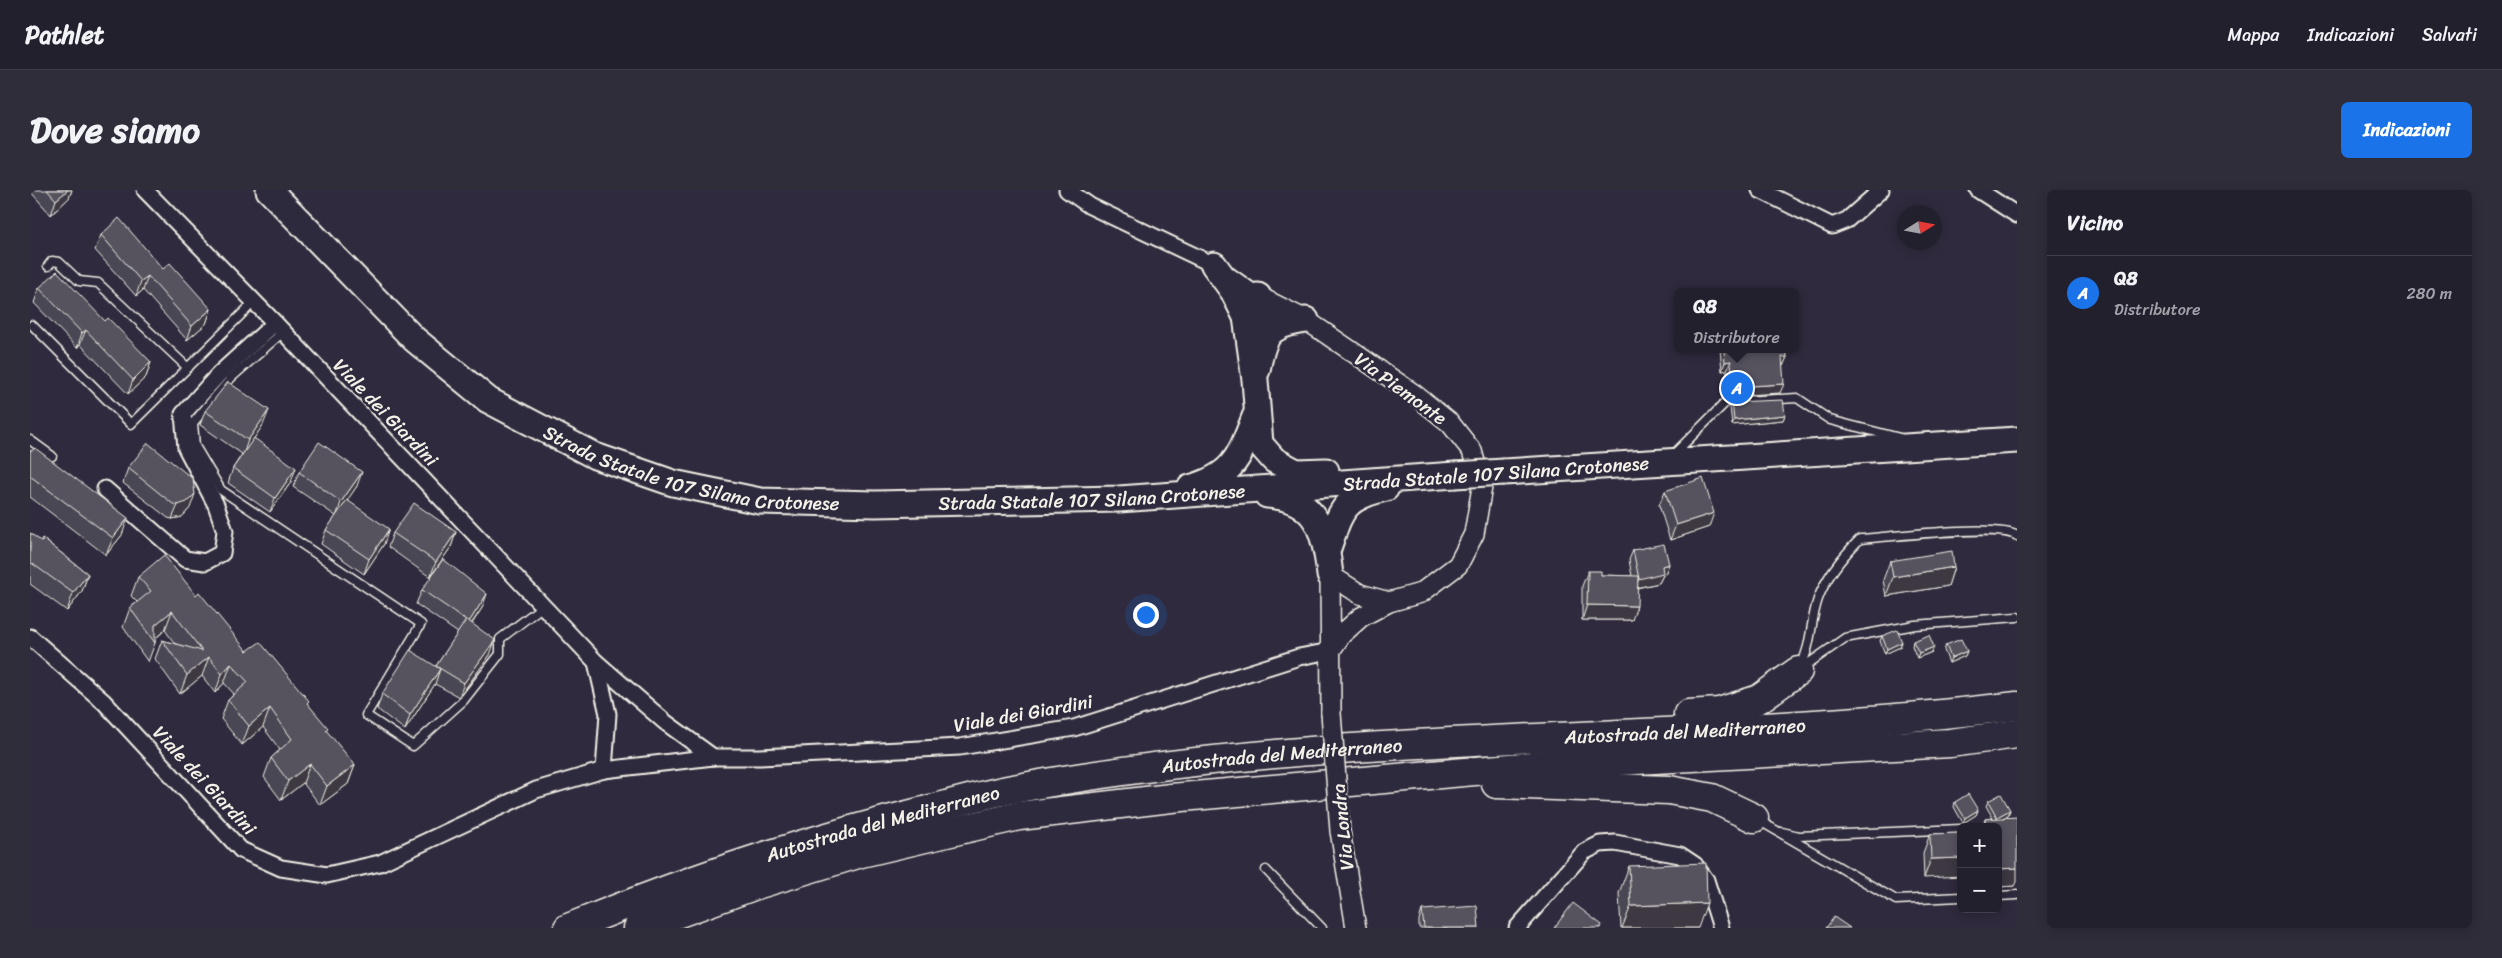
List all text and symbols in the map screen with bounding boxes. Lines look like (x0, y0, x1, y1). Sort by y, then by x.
text: Pathlet (25, 14, 104, 56)
text: Mappa (2227, 19, 2279, 51)
text: Indicazioni (2307, 19, 2394, 51)
text: Salvati (2422, 19, 2477, 51)
text: Dove siamo (30, 99, 200, 161)
button: Indicazioni (2341, 102, 2472, 158)
text: Vicino (2067, 204, 2123, 242)
north arrow (1897, 205, 1942, 250)
text: Q8 (2114, 262, 2138, 295)
text: A (2078, 279, 2088, 308)
text: 280 m (2407, 279, 2452, 308)
popup (1674, 288, 1799, 353)
text: Q8 (1693, 290, 1717, 323)
text: Distributore (2114, 295, 2201, 324)
text: Distributore (1693, 323, 1780, 352)
street label: Via Piemonte (1347, 343, 1454, 434)
street label: Viale dei Giardini (325, 350, 447, 475)
pin: A (1721, 369, 1753, 407)
street label: Strada Statale 107 Silana Crotonese (537, 416, 840, 520)
street label: Strada Statale 107 Silana Crotonese (1342, 446, 1650, 501)
street label: Strada Statale 107 Silana Crotonese (938, 474, 1247, 520)
your location (1133, 602, 1159, 628)
street label: Viale dei Giardini (951, 685, 1096, 742)
street label: Autostrada del Mediterraneo (1563, 709, 1807, 754)
street label: Viale dei Giardini (145, 718, 265, 844)
street label: Autostrada del Mediterraneo (1159, 729, 1404, 783)
street label: Autostrada del Mediterraneo (761, 776, 1003, 872)
street label: Via Londra (1322, 782, 1363, 872)
map controls (1957, 823, 2002, 913)
button: + (1957, 823, 2002, 868)
button: − (1957, 868, 2002, 913)

